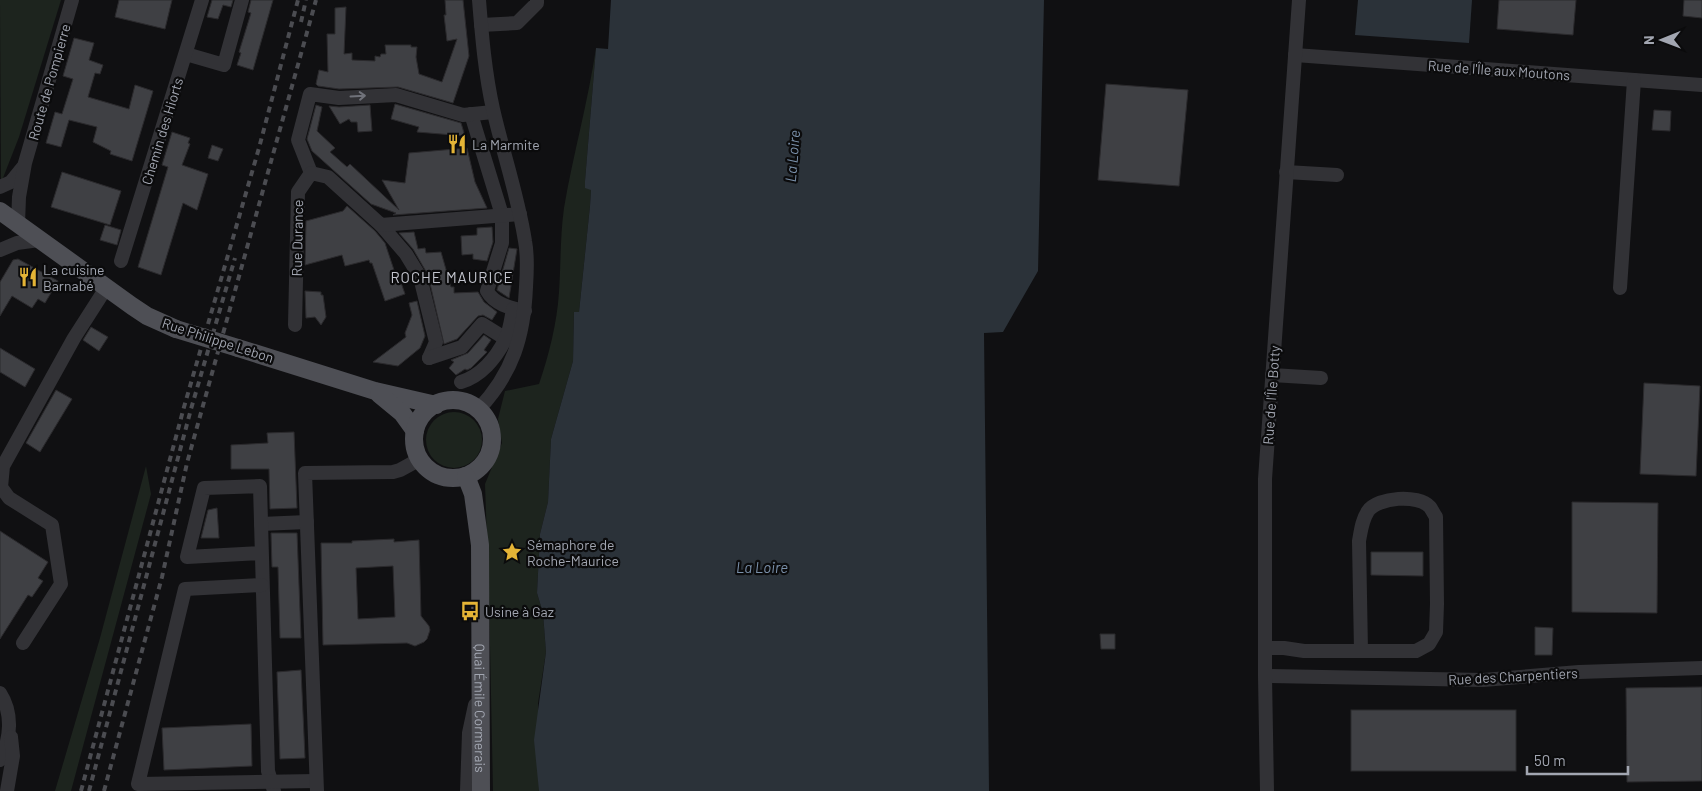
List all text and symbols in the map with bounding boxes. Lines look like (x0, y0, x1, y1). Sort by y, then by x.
north arrow (1637, 15, 1687, 65)
street label: Route de Pompierre (24, 22, 74, 142)
text: N (1640, 35, 1657, 45)
street label: Rue de l'Île aux Moutons (1427, 57, 1571, 83)
street label: Chemin des Hiorts (138, 75, 186, 187)
one-way arrow (350, 92, 366, 101)
water label: La Loire (781, 129, 803, 183)
restaurant icon: La Marmite (446, 133, 468, 155)
place label: La Marmite (472, 136, 540, 153)
street label: Rue Durance (288, 200, 306, 276)
place label: La cuisine Barnabé (43, 261, 104, 294)
restaurant icon: La cuisine Barnabé (17, 266, 39, 288)
district label: ROCHE MAURICE (390, 268, 514, 286)
street label: Rue Philippe Lebon (160, 314, 276, 366)
street label: Rue de l'Île Botty (1259, 344, 1283, 445)
place label: Sémaphore de Roche-Maurice (527, 536, 619, 569)
place icon: Sémaphore de Roche-Maurice (501, 541, 523, 563)
water label: La Loire (736, 558, 788, 576)
bus stop icon: Usine à Gaz (459, 600, 481, 622)
place label: Usine à Gaz (485, 603, 554, 620)
street label: Quai Émile Cormerais (472, 644, 489, 773)
street label: Rue des Charpentiers (1448, 664, 1578, 688)
scale bar (1527, 744, 1628, 776)
text: 50 m (1534, 751, 1566, 769)

